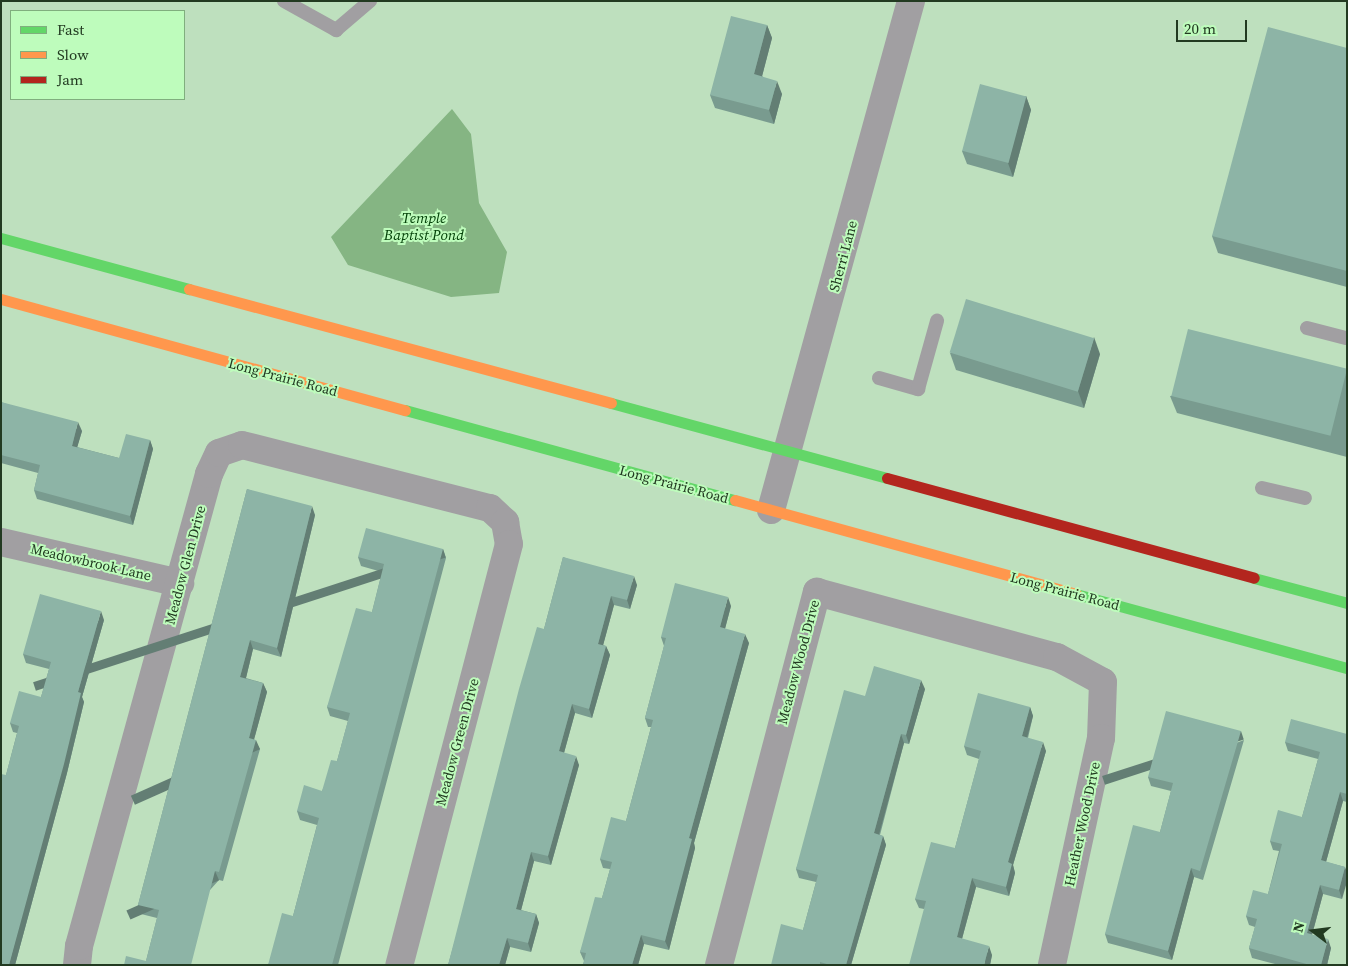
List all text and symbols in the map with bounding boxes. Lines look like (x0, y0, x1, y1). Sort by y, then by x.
legend (10, 10, 185, 100)
scale bar (1178, 10, 1249, 42)
text: 20 m (1184, 18, 1216, 39)
text: Fast (57, 19, 84, 40)
text: Slow (57, 44, 89, 65)
text: Jam (57, 69, 83, 90)
water label: Temple Baptist Pond (384, 208, 464, 243)
street label: Sherri Lane (825, 219, 861, 293)
street label: Long Prairie Road (227, 354, 339, 400)
street label: Long Prairie Road (618, 461, 730, 507)
street label: Meadow Glen Drive (161, 504, 209, 626)
street label: Meadowbrook Lane (29, 540, 153, 584)
street label: Long Prairie Road (1009, 568, 1121, 614)
street label: Meadow Wood Drive (773, 598, 823, 726)
street label: Meadow Green Drive (432, 676, 482, 808)
street label: Heather Wood Drive (1061, 760, 1103, 888)
north arrow (1288, 906, 1338, 956)
text: N (1288, 920, 1309, 935)

